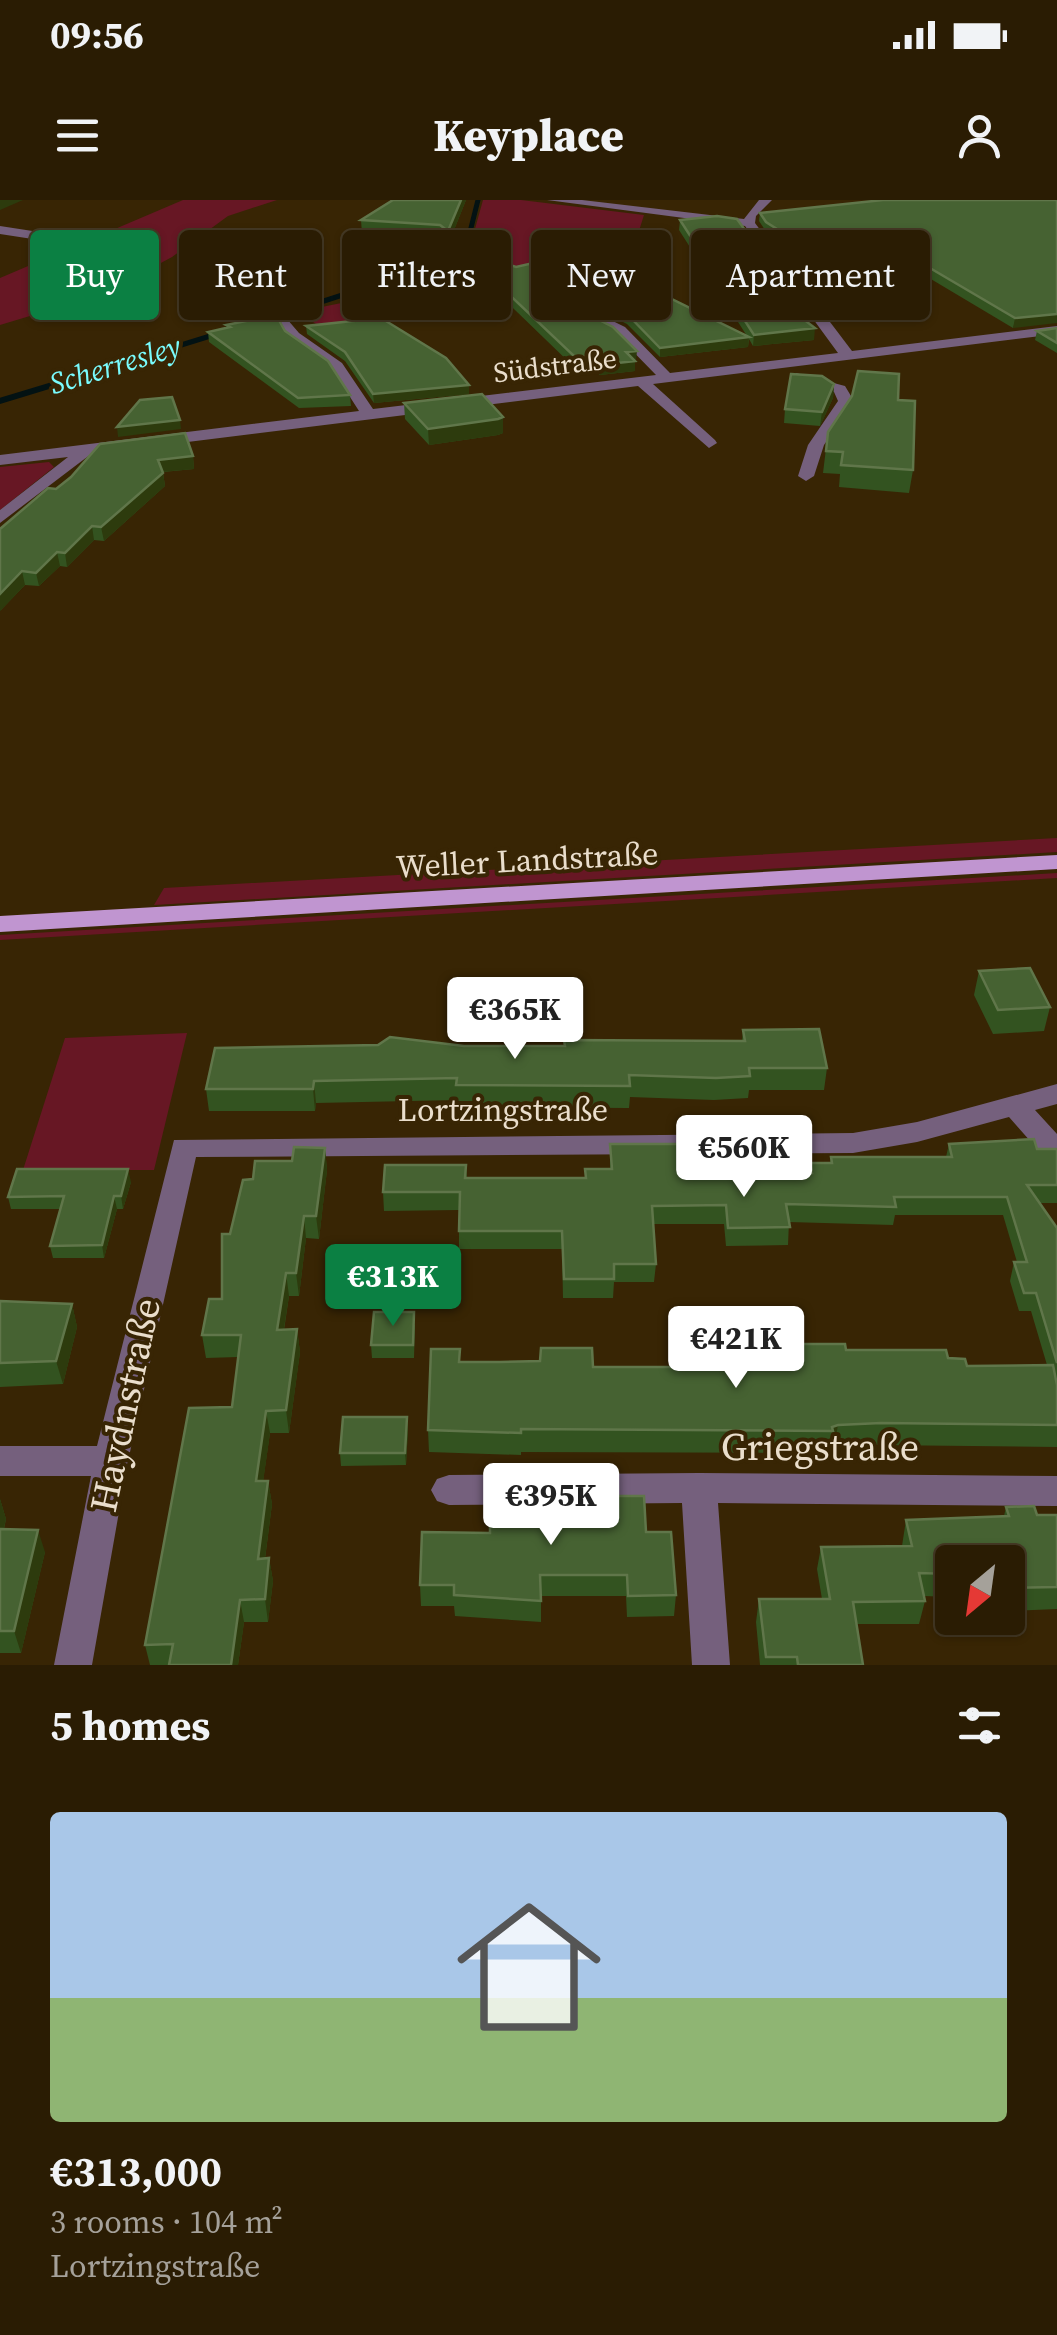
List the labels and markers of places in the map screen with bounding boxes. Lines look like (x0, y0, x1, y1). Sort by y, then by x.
pin: €365K (445, 977, 585, 1062)
pin: €560K (674, 1115, 814, 1200)
pin: €313K (323, 1244, 463, 1329)
pin: €421K (666, 1306, 806, 1391)
pin: €395K (481, 1463, 621, 1548)

